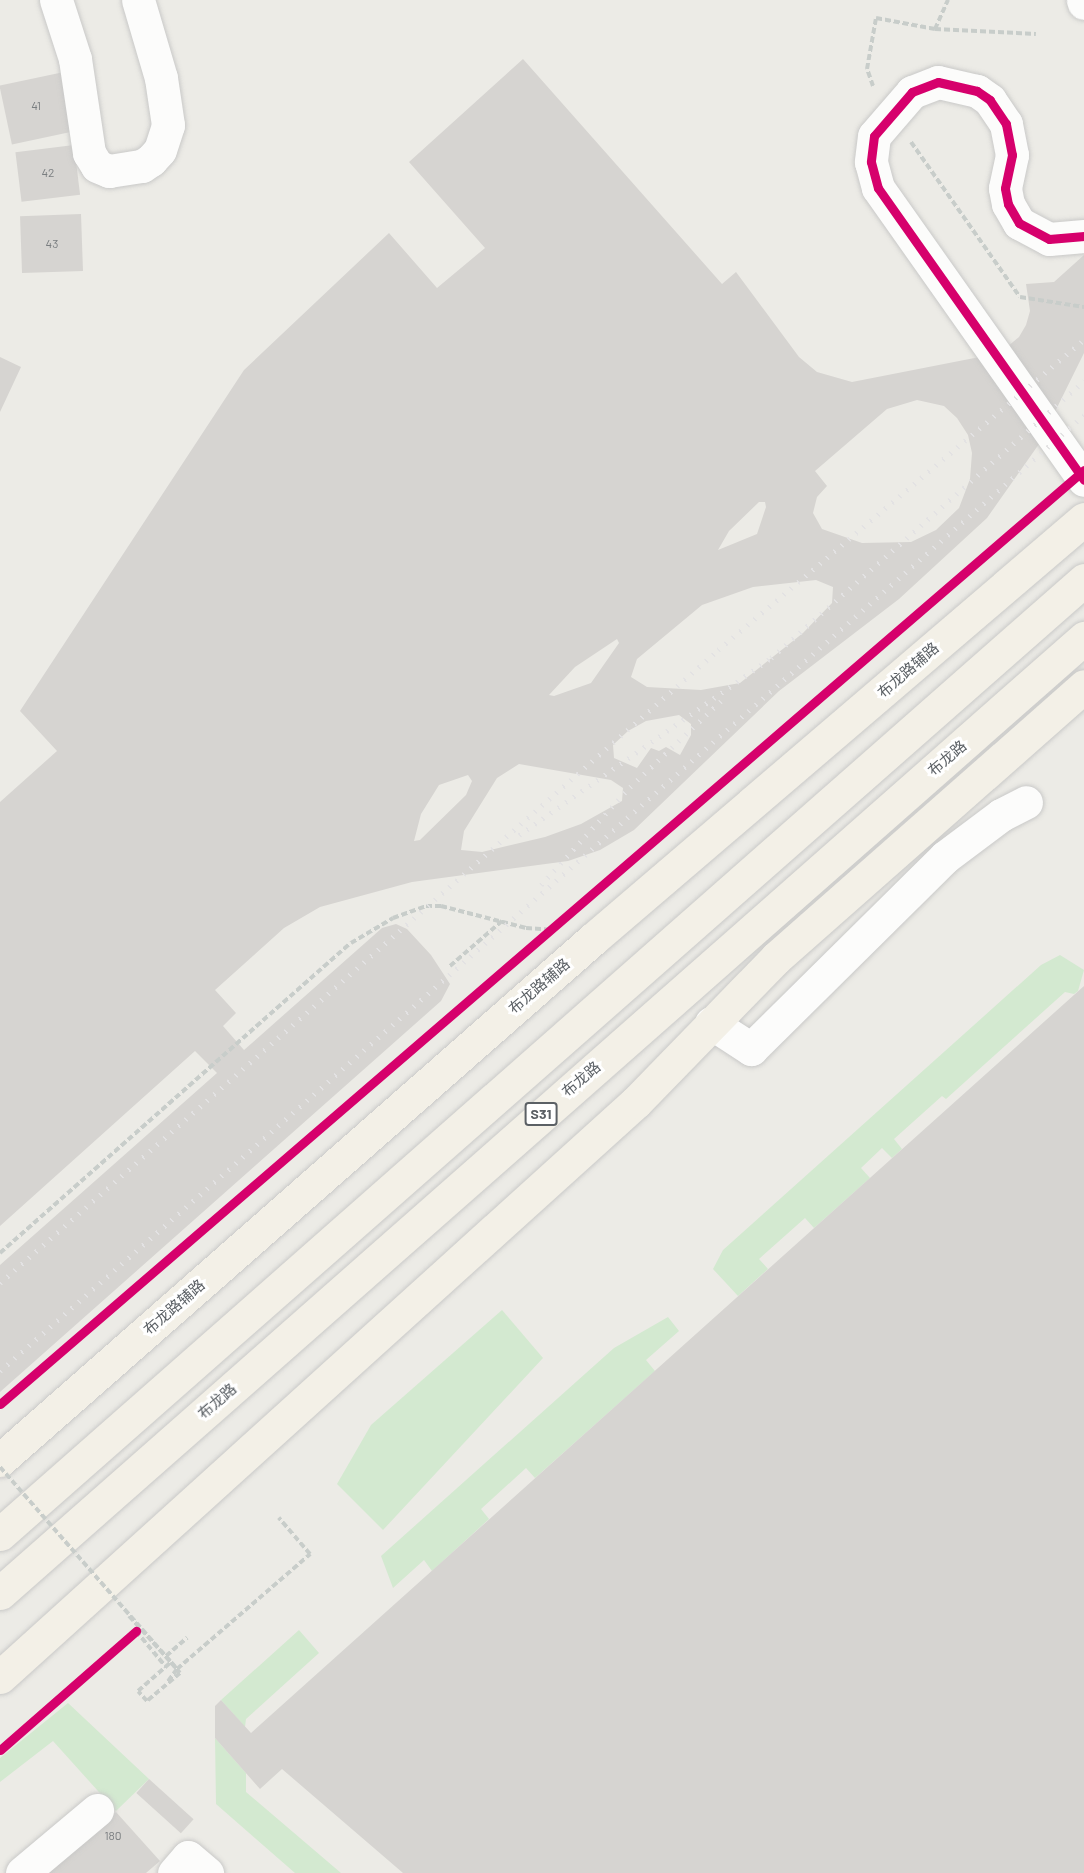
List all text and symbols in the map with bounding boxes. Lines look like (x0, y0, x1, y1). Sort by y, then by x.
house number: 41 (31, 99, 41, 113)
house number: 42 (41, 166, 55, 180)
house number: 43 (46, 237, 58, 251)
street label: 布龙路辅路 (874, 639, 942, 701)
street label: 布龙路 (924, 736, 970, 780)
street label: 布龙路辅路 (505, 955, 573, 1017)
street label: 布龙路 (558, 1057, 604, 1101)
road number: S31 (524, 1103, 558, 1125)
street label: 布龙路辅路 (140, 1276, 208, 1338)
street label: 布龙路 (194, 1379, 240, 1423)
house number: 180 (104, 1829, 122, 1843)

